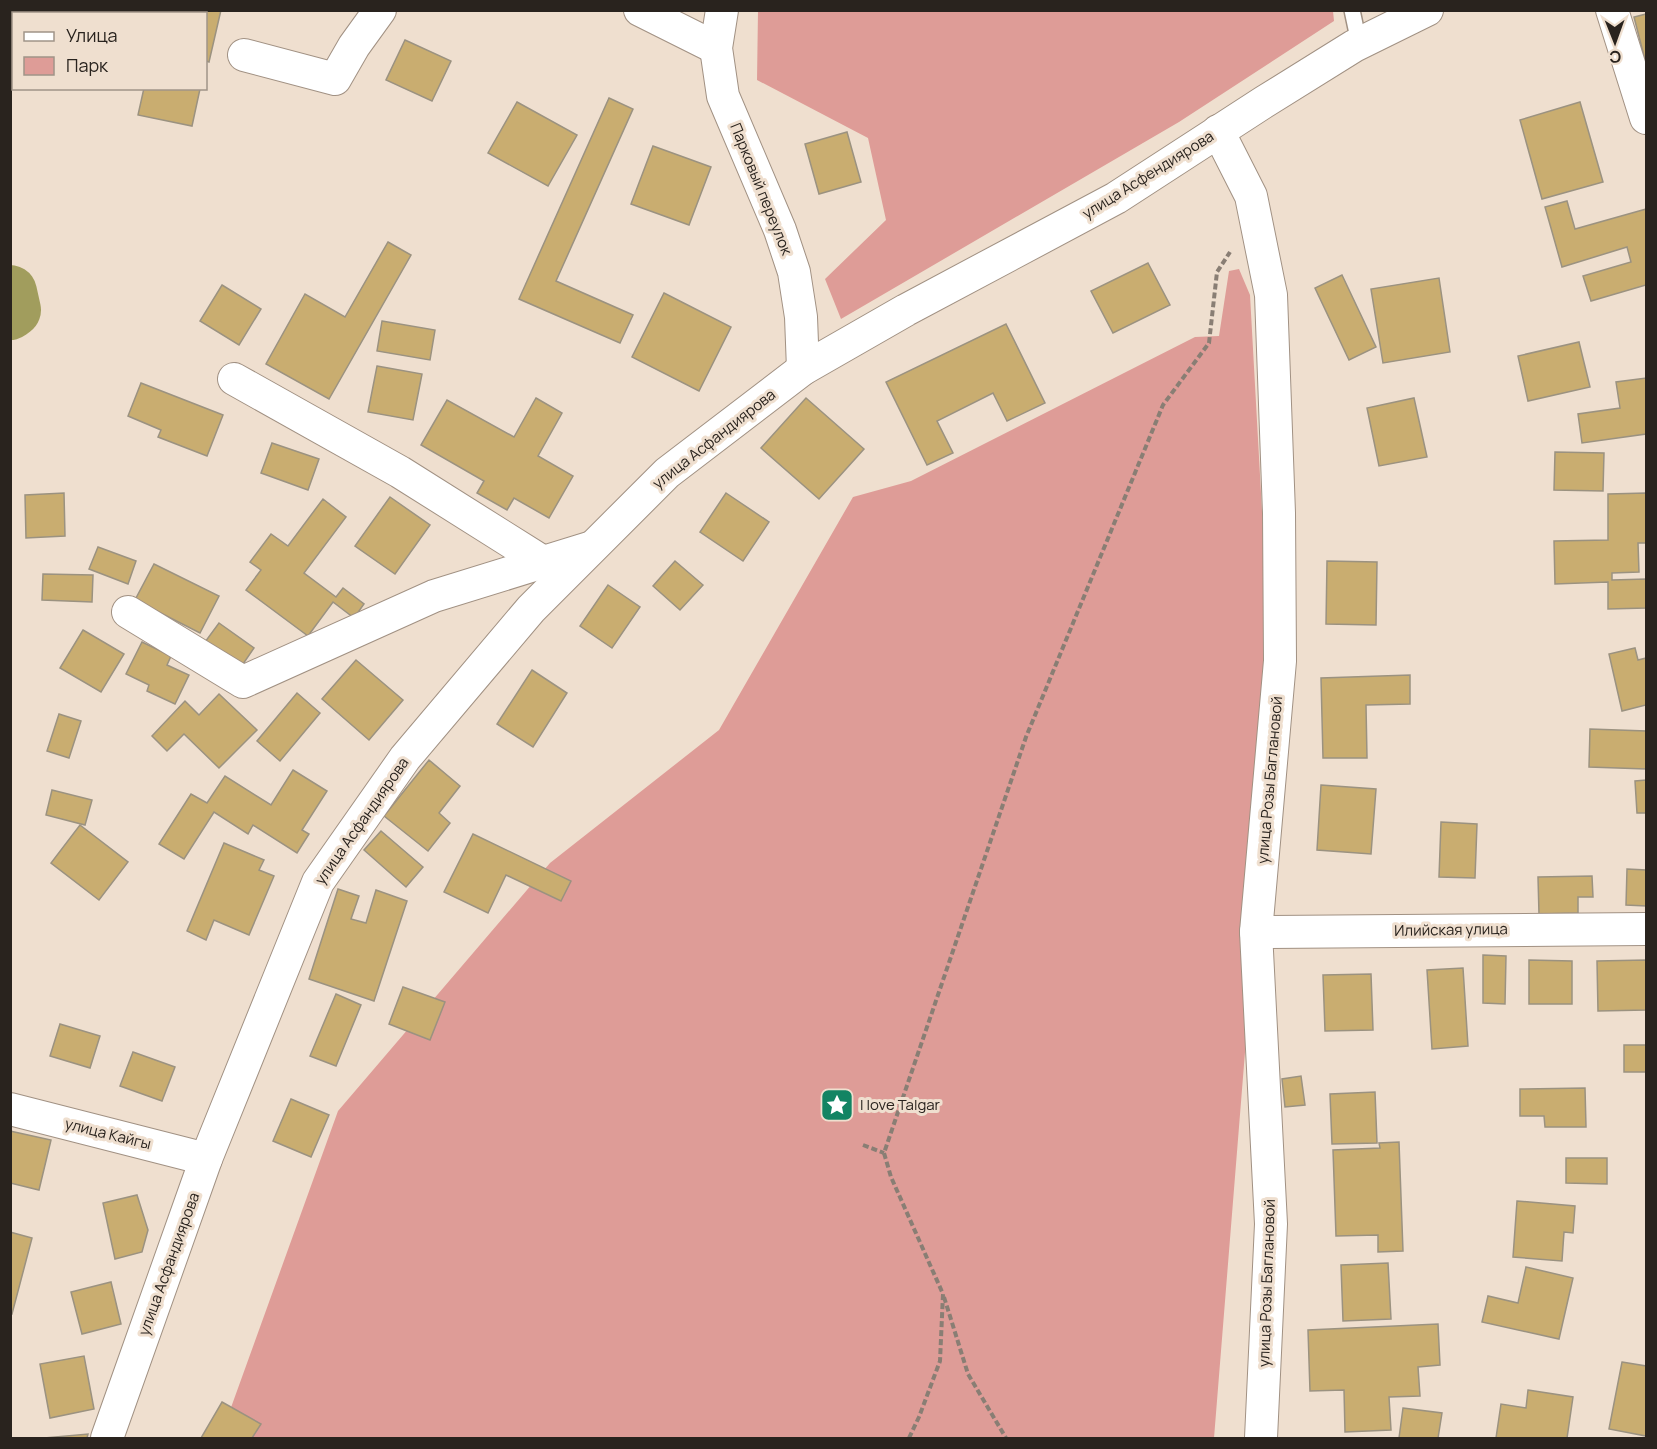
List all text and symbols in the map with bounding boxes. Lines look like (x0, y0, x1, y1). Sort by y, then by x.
legend (12, 12, 207, 90)
north arrow (1585, 12, 1645, 72)
text: Улица (66, 23, 118, 47)
text: С (1609, 46, 1621, 68)
text: Парк (66, 53, 109, 77)
street label: Парковый переулок (725, 120, 798, 258)
street label: улица Асфендиярова (1078, 126, 1217, 224)
street label: улица Асфандиярова (648, 384, 780, 493)
street label: улица Розы Баглановой (1252, 695, 1287, 865)
street label: улица Асфандиярова (310, 753, 413, 889)
street label: Илийская улица (1394, 918, 1508, 941)
place icon: I love Talgar (819, 1087, 855, 1123)
place label: I love Talgar (860, 1094, 941, 1115)
street label: улица Кайгы (63, 1113, 153, 1154)
street label: улица Асфандиярова (133, 1189, 204, 1338)
street label: улица Розы Баглановой (1253, 1199, 1280, 1367)

